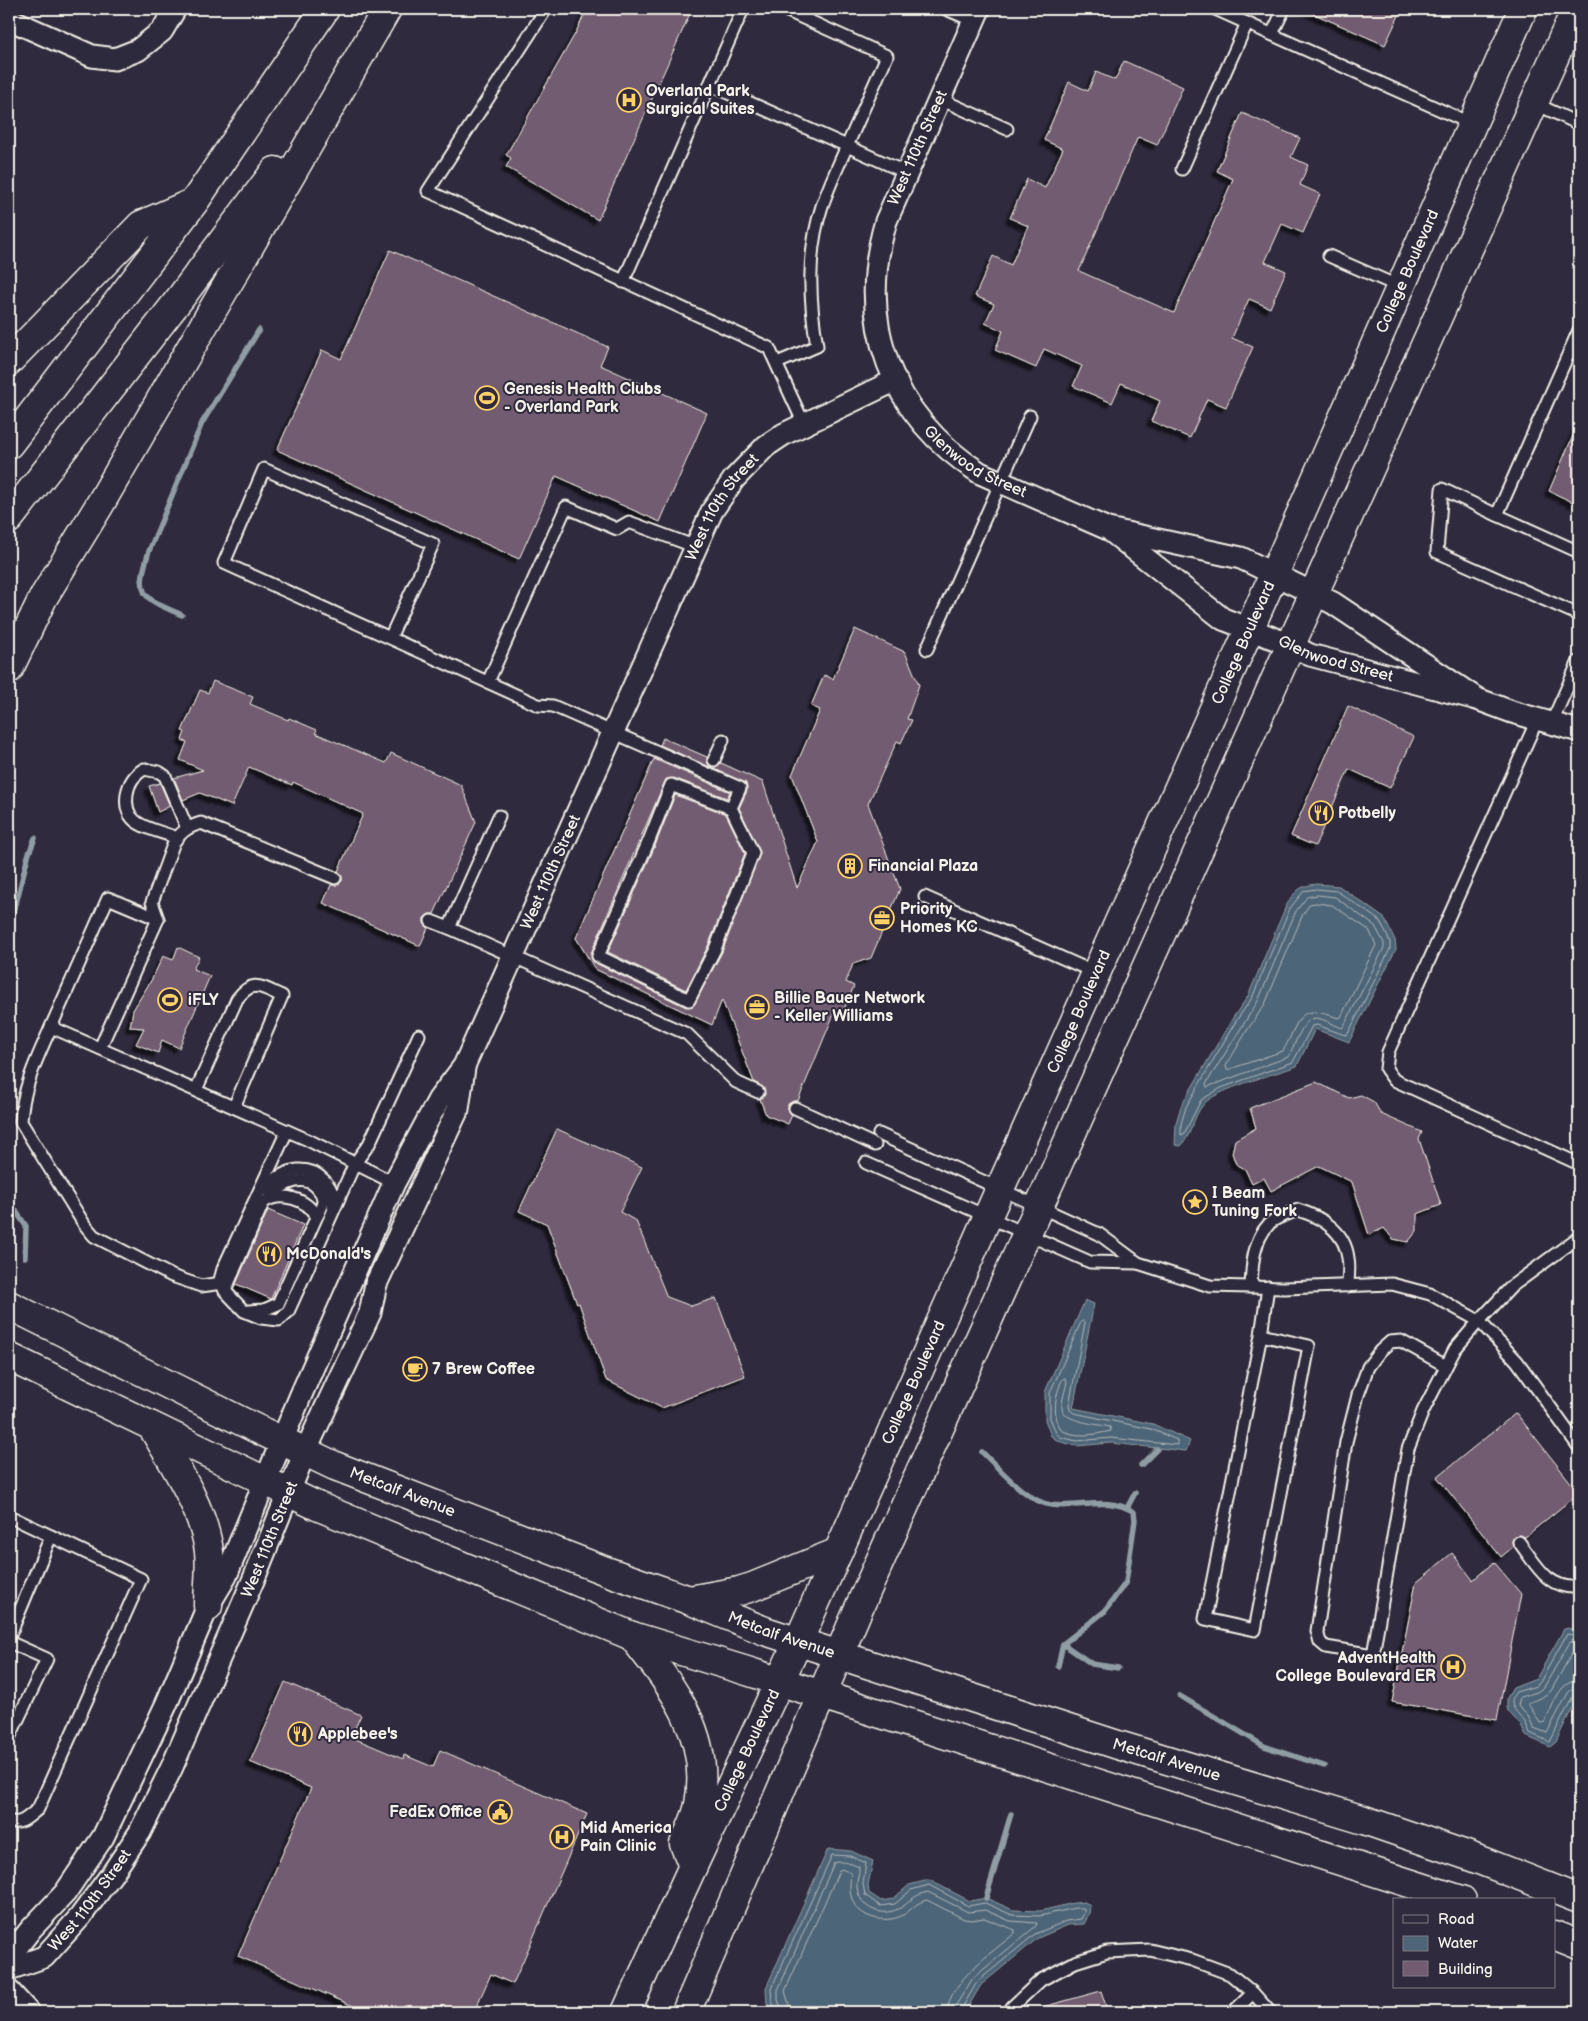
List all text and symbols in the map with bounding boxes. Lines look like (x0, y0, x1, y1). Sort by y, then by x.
place label: Overland Park Surgical Suites (646, 82, 755, 119)
hospital icon: Overland Park Surgical Suites (616, 87, 642, 113)
street label: West 110th Street (884, 88, 952, 208)
street label: College Boulevard (1372, 207, 1443, 336)
place label: Genesis Health Clubs - Overland Park (504, 380, 661, 417)
sports icon: Genesis Health Clubs - Overland Park (474, 385, 500, 411)
street label: Glenwood Street (920, 421, 1030, 502)
street label: West 110th Street (681, 450, 763, 564)
street label: College Boulevard (1208, 578, 1279, 707)
street label: Glenwood Street (1276, 632, 1395, 686)
restaurant icon: Potbelly (1308, 800, 1334, 826)
place label: Potbelly (1338, 804, 1396, 823)
street label: West 110th Street (517, 812, 585, 933)
building icon: Financial Plaza (837, 853, 863, 879)
place label: Financial Plaza (868, 857, 978, 876)
place label: Priority Homes KC (900, 900, 978, 937)
office icon: Priority Homes KC (869, 905, 895, 931)
street label: College Boulevard (1043, 947, 1115, 1076)
sports icon: iFLY (157, 987, 183, 1013)
place label: Billie Bauer Network - Keller Williams (774, 989, 925, 1026)
place label: iFLY (188, 991, 219, 1010)
office icon: Billie Bauer Network - Keller Williams (744, 994, 770, 1020)
place label: I Beam Tuning Fork (1212, 1184, 1297, 1221)
place icon: I Beam Tuning Fork (1182, 1189, 1208, 1215)
restaurant icon: McDonald's (256, 1241, 282, 1267)
place label: McDonald's (286, 1245, 371, 1264)
street label: College Boulevard (878, 1318, 949, 1447)
cafe icon: 7 Brew Coffee (402, 1356, 428, 1382)
place label: 7 Brew Coffee (432, 1360, 535, 1379)
street label: Metcalf Avenue (347, 1463, 459, 1521)
street label: West 110th Street (237, 1478, 302, 1600)
street label: Metcalf Avenue (725, 1607, 838, 1663)
place label: AdventHealth College Boulevard ER (1276, 1649, 1436, 1686)
hospital icon: AdventHealth College Boulevard ER (1440, 1654, 1466, 1680)
street label: College Boulevard (710, 1686, 784, 1815)
restaurant icon: Applebee's (287, 1721, 313, 1747)
place label: Applebee's (317, 1725, 398, 1744)
street label: Metcalf Avenue (1110, 1734, 1223, 1785)
public building icon: FedEx Office (487, 1799, 513, 1825)
place label: FedEx Office (389, 1803, 482, 1822)
place label: Mid America Pain Clinic (580, 1819, 672, 1856)
hospital icon: Mid America Pain Clinic (549, 1824, 575, 1850)
street label: West 110th Street (44, 1846, 135, 1955)
legend (1393, 1898, 1556, 1988)
text: Road (1438, 1910, 1474, 1929)
text: Water (1438, 1934, 1478, 1953)
text: Building (1438, 1960, 1493, 1979)

